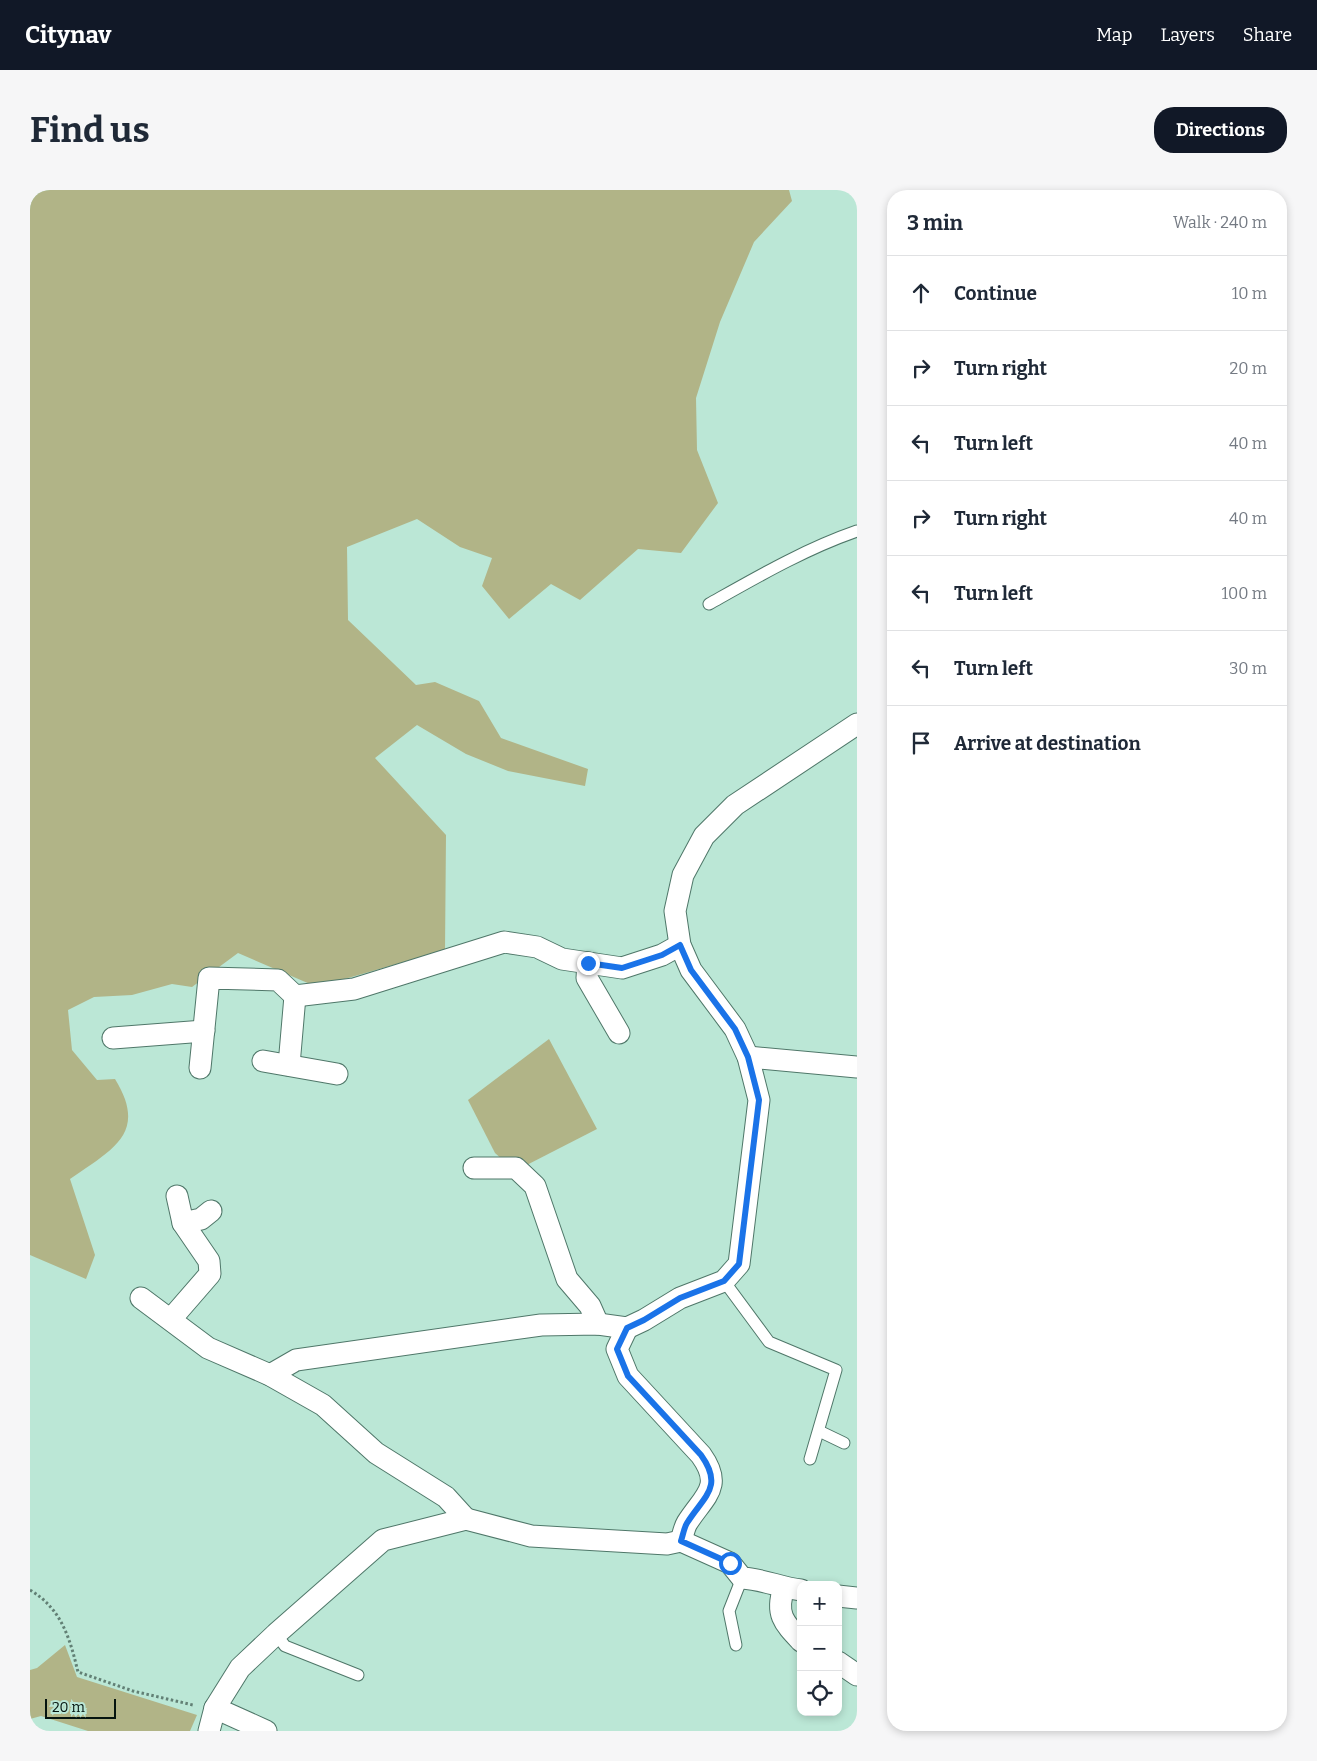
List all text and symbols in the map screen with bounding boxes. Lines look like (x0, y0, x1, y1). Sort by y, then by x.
text: Citynav (25, 21, 111, 49)
text: Map (1096, 24, 1132, 46)
text: Layers (1160, 24, 1215, 46)
text: Share (1243, 24, 1292, 46)
button: Directions (1154, 107, 1287, 153)
text: Find us (30, 109, 150, 151)
text: 3 min (907, 210, 963, 236)
text: Walk · 240 m (1173, 213, 1267, 232)
icon: ahead (907, 279, 935, 307)
text: Continue (954, 282, 1037, 305)
text: 10 m (1232, 284, 1267, 303)
icon: right (907, 354, 935, 382)
text: Turn right (954, 357, 1047, 380)
text: 20 m (1230, 359, 1267, 378)
icon: left (907, 429, 935, 457)
text: Turn left (954, 432, 1033, 455)
text: 40 m (1229, 434, 1267, 453)
icon: right (907, 504, 935, 532)
text: Turn right (954, 507, 1047, 530)
text: 40 m (1229, 509, 1267, 528)
icon: left (907, 579, 935, 607)
text: Turn left (954, 582, 1033, 605)
text: 100 m (1222, 584, 1267, 603)
icon: left (907, 654, 935, 682)
text: Turn left (954, 657, 1033, 680)
text: 30 m (1229, 659, 1267, 678)
icon: arrive (907, 729, 935, 757)
text: Arrive at destination (954, 732, 1141, 755)
route end (577, 952, 600, 975)
route start (719, 1552, 742, 1575)
map controls (797, 1581, 842, 1716)
button: + (797, 1581, 842, 1626)
button: − (797, 1626, 842, 1671)
button: locate (797, 1671, 842, 1716)
scale bar (45, 1696, 116, 1719)
text: 20 m (52, 1699, 85, 1716)

